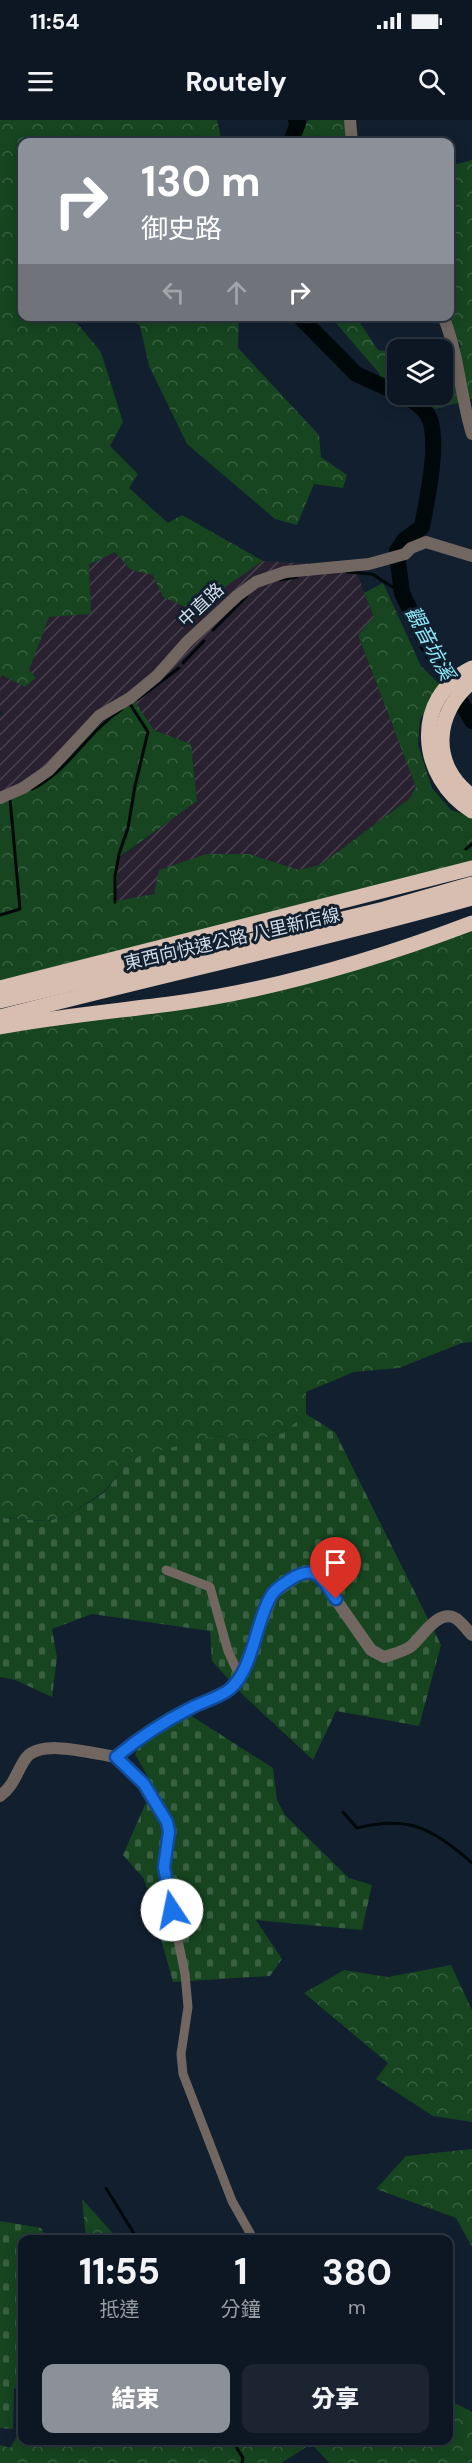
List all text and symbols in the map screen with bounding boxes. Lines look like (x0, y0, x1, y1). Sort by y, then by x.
text: 11:54 (30, 7, 80, 36)
text: Routely (185, 64, 287, 99)
icon: menu (24, 65, 57, 98)
icon: search (415, 65, 448, 98)
text: 130 m (141, 154, 261, 209)
icon: right (42, 162, 120, 240)
text: 御史路 (141, 211, 222, 246)
icon: left (157, 276, 190, 309)
icon: ahead (220, 276, 253, 309)
icon: right (283, 276, 316, 309)
map controls (387, 339, 453, 405)
button: layers (387, 339, 453, 405)
street label: 中直路 (173, 578, 229, 632)
water label: 觀音坑溪 (400, 602, 462, 687)
street label: 東西向快速公路 八里新店線 (122, 902, 342, 976)
pin (310, 1537, 361, 1599)
icon: arrive (319, 1546, 352, 1579)
position arrow (140, 1878, 204, 1942)
text: 11:55 (79, 2248, 160, 2295)
text: 1 (234, 2248, 248, 2295)
text: 380 (322, 2249, 392, 2296)
text: m (348, 2294, 366, 2320)
text: 抵達 (99, 2296, 139, 2322)
text: 分鐘 (221, 2296, 261, 2322)
button: 結束 (42, 2364, 230, 2433)
button: 分享 (242, 2364, 429, 2433)

